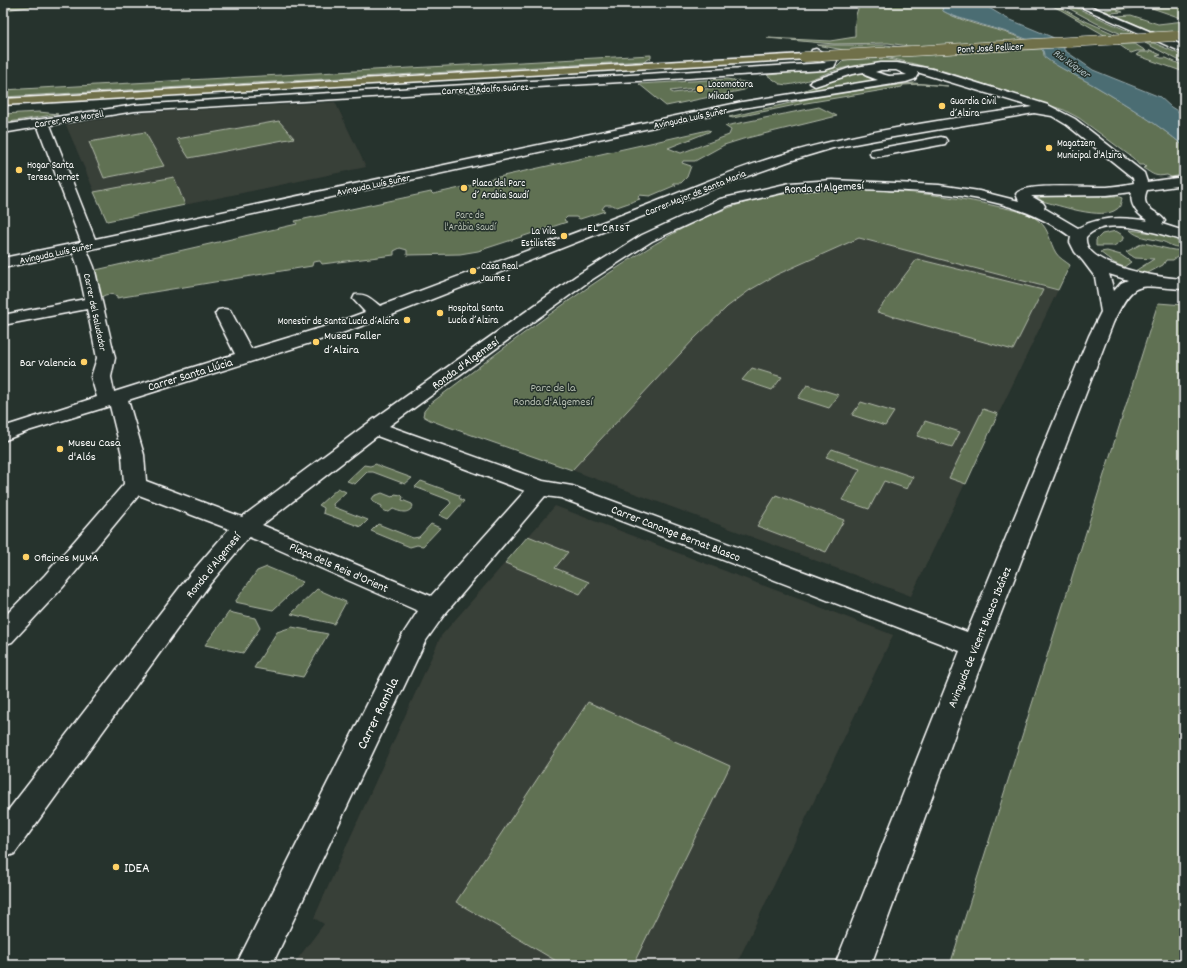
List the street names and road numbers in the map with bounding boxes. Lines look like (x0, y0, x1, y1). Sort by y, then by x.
street label: Pont José Pellicer (957, 40, 1024, 58)
street label: Carrer d'Adolfo Suárez (441, 81, 529, 99)
street label: Avinguda Luís Suñer (652, 104, 729, 134)
street label: Carrer Pere Morell (34, 107, 106, 132)
street label: Carrer Major de Santa Maria (643, 167, 749, 221)
street label: Avinguda Luís Suñer (335, 171, 412, 201)
street label: Ronda d'Algemesí (784, 178, 865, 199)
street label: Avinguda Luís Suñer (18, 239, 95, 269)
street label: Carrer del Saludador (79, 272, 109, 353)
street label: Ronda d'Algemesí (429, 334, 504, 394)
street label: Carrer Santa Llúcia (146, 354, 235, 396)
street label: Carrer Canonge Bernat Blasco (608, 502, 743, 567)
street label: Ronda d'Algemesí (183, 529, 246, 602)
street label: Plaça dels Reis d'Orient (286, 539, 391, 598)
street label: Avinguda de Vicent Blasco Ibáñez (944, 564, 1017, 711)
street label: Carrer Rambla (353, 674, 405, 753)

